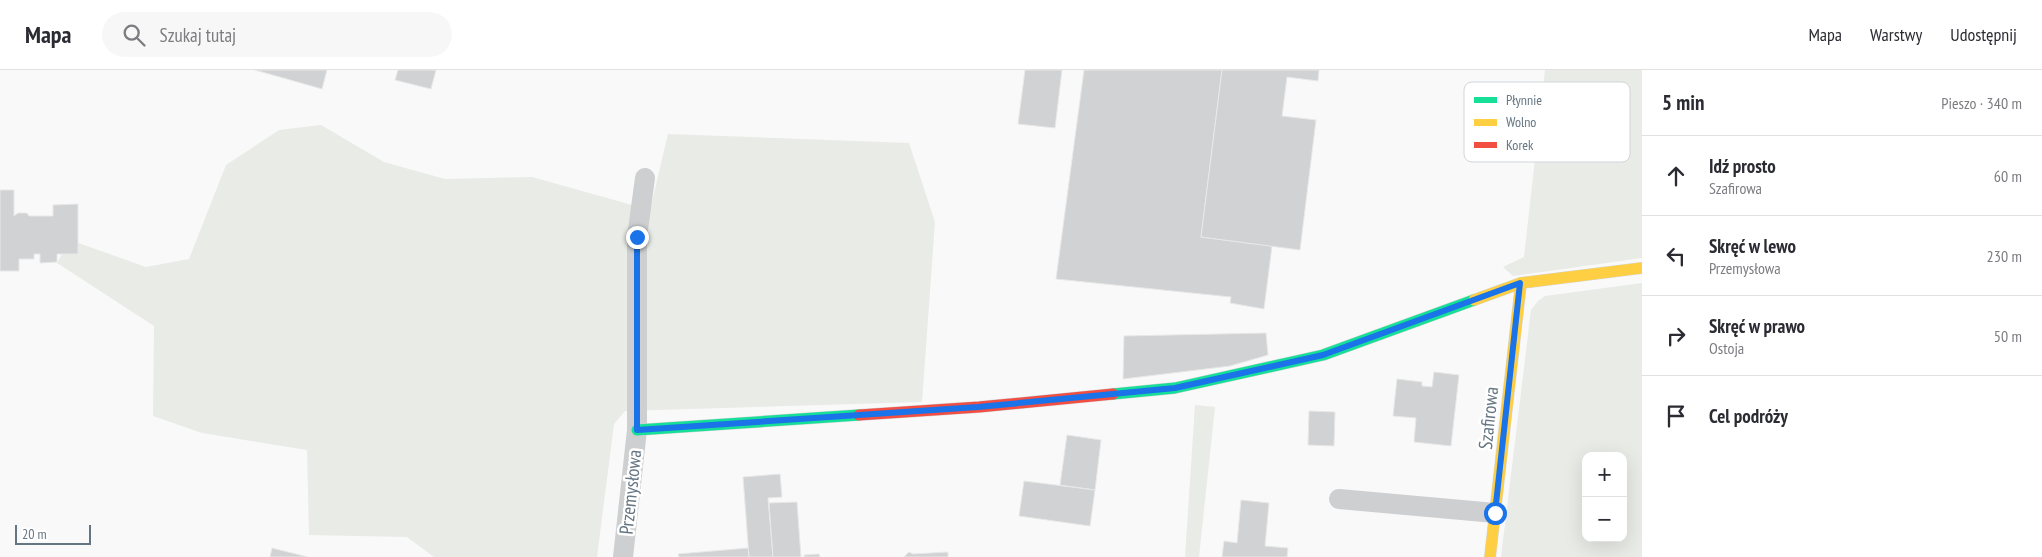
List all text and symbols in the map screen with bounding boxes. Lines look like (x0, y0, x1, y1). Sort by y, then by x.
search box (102, 12, 452, 57)
text: Mapa (25, 19, 72, 50)
icon: search (120, 21, 148, 49)
text: Szukaj tutaj (160, 23, 236, 47)
text: Mapa (1808, 23, 1842, 46)
text: Warstwy (1870, 23, 1922, 46)
text: Udostępnij (1950, 23, 2017, 46)
legend (1464, 82, 1630, 162)
text: 5 min (1662, 89, 1704, 116)
text: Płynnie (1506, 91, 1542, 109)
text: Pieszo · 340 m (1941, 93, 2022, 113)
text: Wolno (1506, 113, 1536, 131)
text: Korek (1506, 136, 1534, 154)
text: Idź prosto (1709, 154, 1776, 178)
icon: ahead (1662, 162, 1690, 190)
text: 60 m (1994, 166, 2022, 186)
text: Szafirowa (1709, 178, 1762, 198)
route end (626, 226, 649, 249)
text: Skręć w lewo (1709, 234, 1796, 258)
icon: left (1662, 242, 1690, 270)
text: 230 m (1987, 246, 2022, 266)
text: Przemysłowa (1709, 258, 1781, 278)
text: Skręć w prawo (1709, 314, 1805, 338)
icon: right (1662, 322, 1690, 350)
text: 50 m (1994, 326, 2022, 346)
text: Ostoja (1709, 338, 1744, 358)
street label: Szafirowa (1473, 385, 1503, 451)
icon: arrive (1662, 402, 1690, 430)
text: Cel podróży (1709, 404, 1788, 428)
street label: Przemysłowa (614, 449, 646, 535)
map controls (1582, 452, 1627, 542)
button: + (1582, 452, 1627, 497)
button: − (1582, 497, 1627, 542)
route start (1484, 502, 1507, 525)
scale bar (15, 522, 91, 545)
text: 20 m (22, 525, 47, 543)

